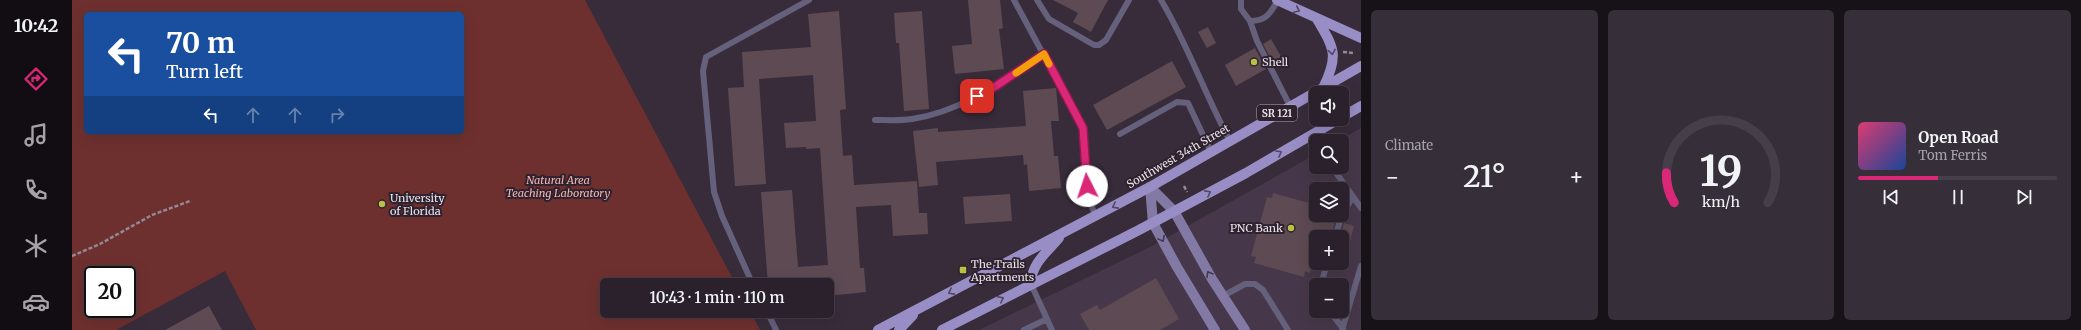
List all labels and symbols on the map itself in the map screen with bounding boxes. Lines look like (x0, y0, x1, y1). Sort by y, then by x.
one-way arrow (1293, 5, 1300, 13)
one-way arrow (1327, 49, 1336, 55)
place label: Shell (1262, 55, 1289, 69)
marker: Shell (1249, 57, 1259, 67)
pin (960, 79, 994, 113)
road number: SR 121 (1257, 105, 1297, 121)
street label: Southwest 34th Street (1124, 120, 1233, 191)
one-way arrow (1275, 151, 1282, 158)
position arrow (1066, 165, 1108, 207)
park label: Natural Area Teaching Laboratory (506, 173, 610, 200)
one-way arrow (1204, 190, 1212, 198)
place label: University of Florida (390, 191, 445, 218)
marker: University of Florida (377, 199, 387, 209)
one-way arrow (1112, 201, 1119, 208)
place label: PNC Bank (1230, 221, 1283, 235)
marker: PNC Bank (1286, 223, 1296, 233)
one-way arrow (1157, 235, 1165, 243)
place label: The Trails Apartments (970, 257, 1034, 284)
marker: The Trails Apartments (958, 265, 968, 275)
speed limit sign: 20 (84, 266, 136, 318)
one-way arrow (1207, 271, 1214, 278)
one-way arrow (947, 287, 955, 295)
one-way arrow (997, 296, 1005, 304)

